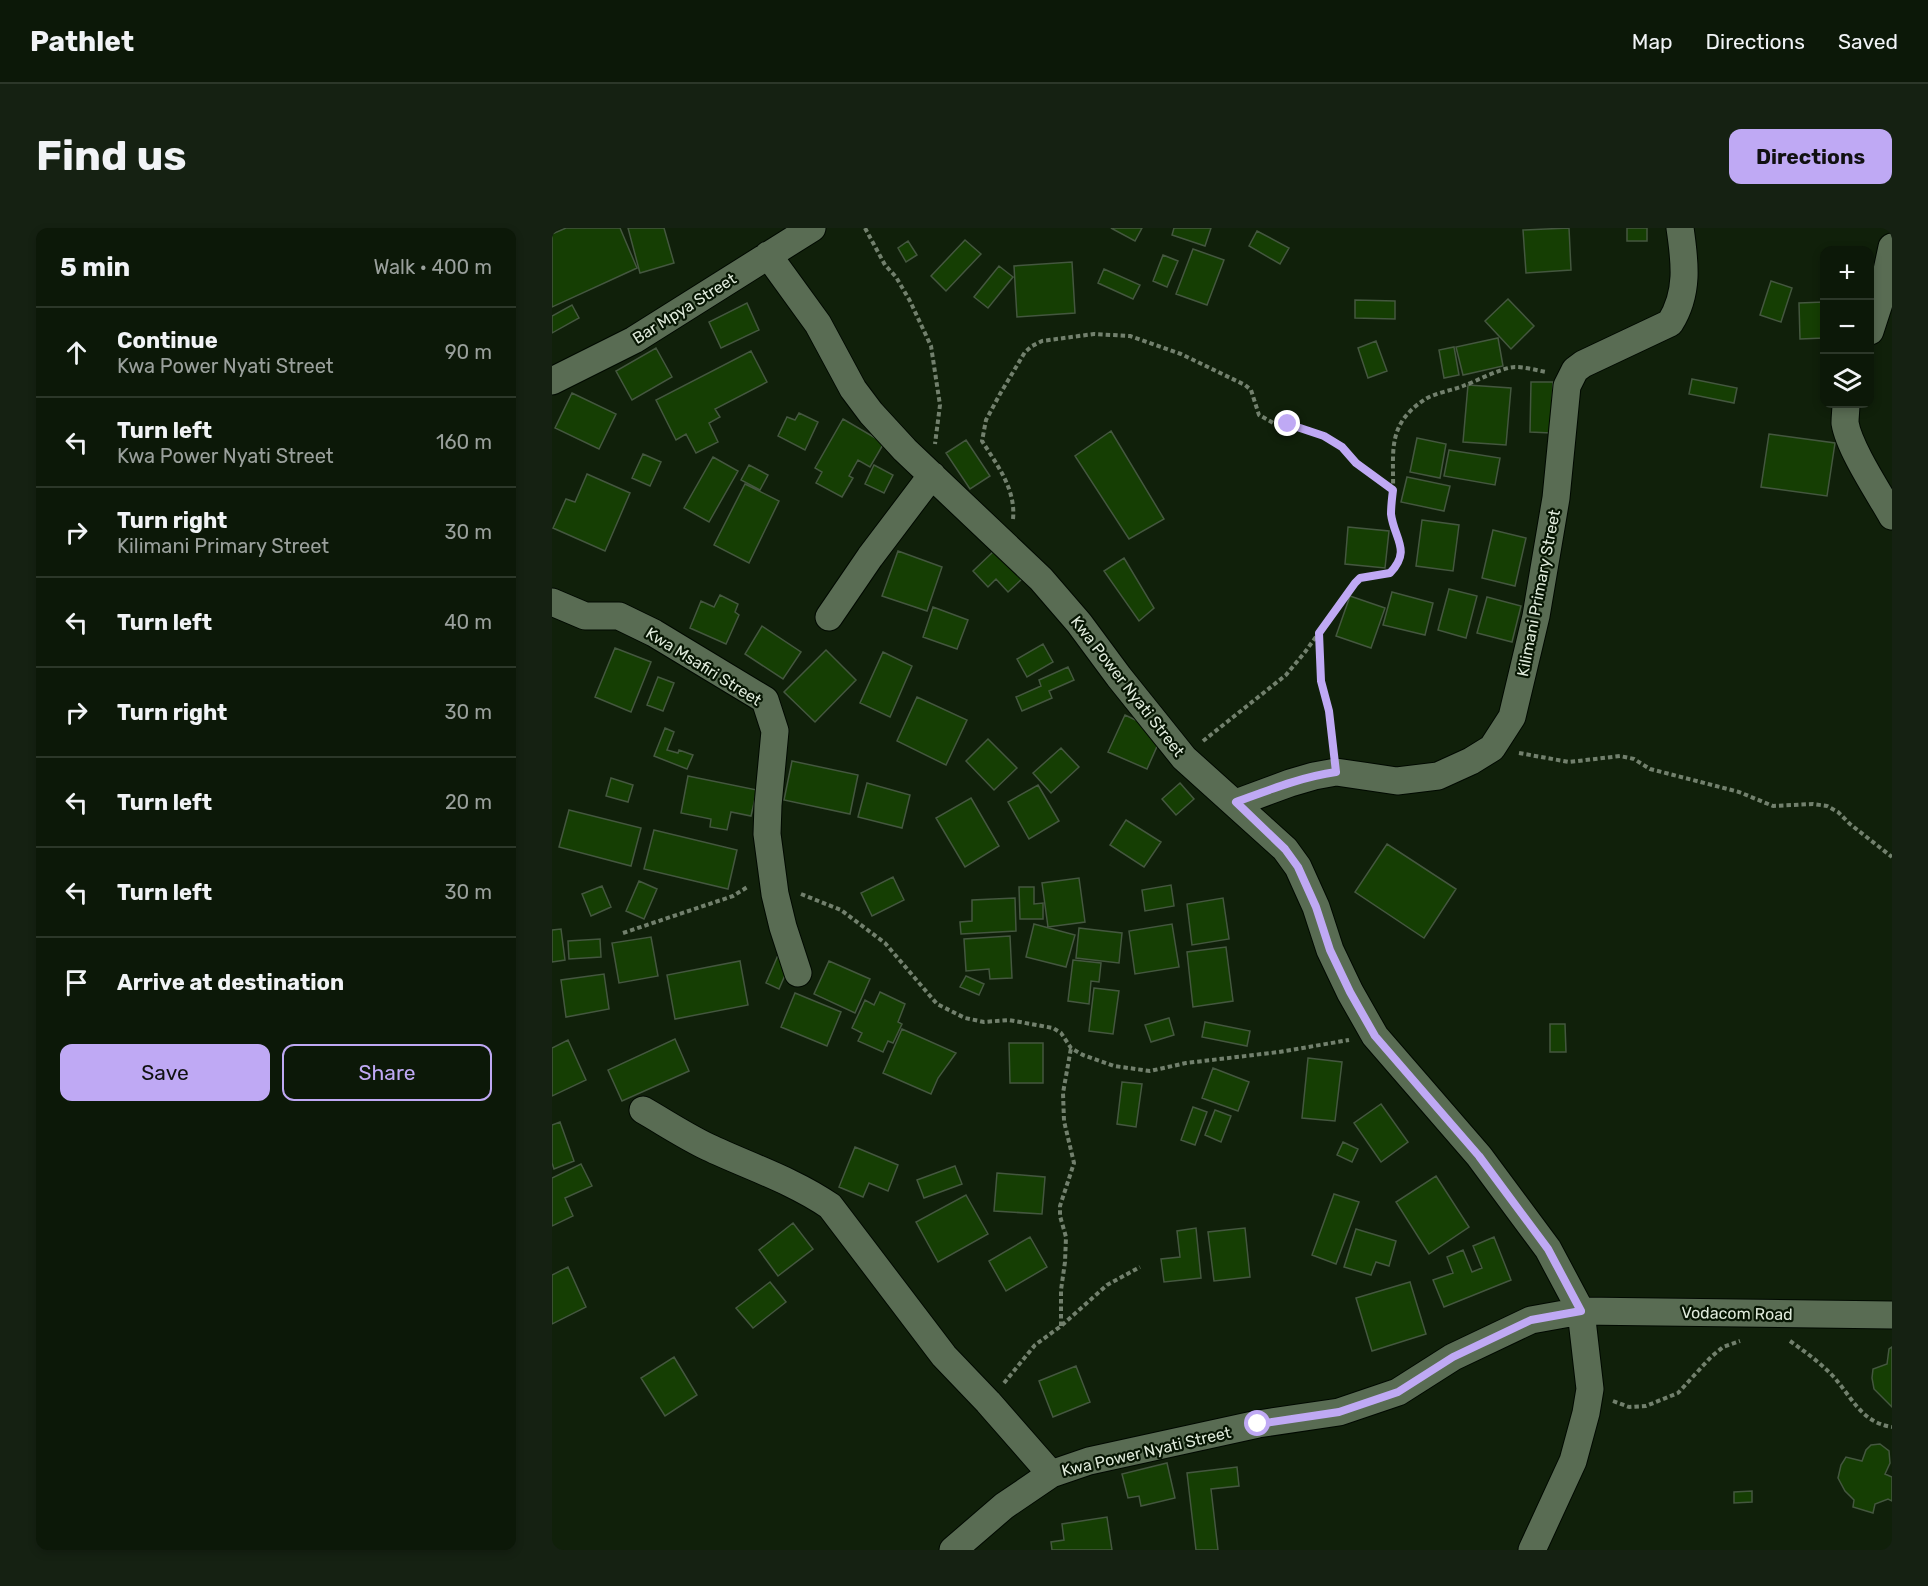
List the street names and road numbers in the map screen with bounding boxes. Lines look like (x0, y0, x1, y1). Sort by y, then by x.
street label: Bar Mpya Street (629, 269, 740, 348)
street label: Kilimani Primary Street (1513, 508, 1564, 678)
street label: Kwa Power Nyati Street (1067, 612, 1188, 760)
street label: Kwa Msafiri Street (642, 623, 765, 710)
street label: Vodacom Road (1681, 1303, 1793, 1324)
street label: Kwa Power Nyati Street (1060, 1423, 1233, 1480)

